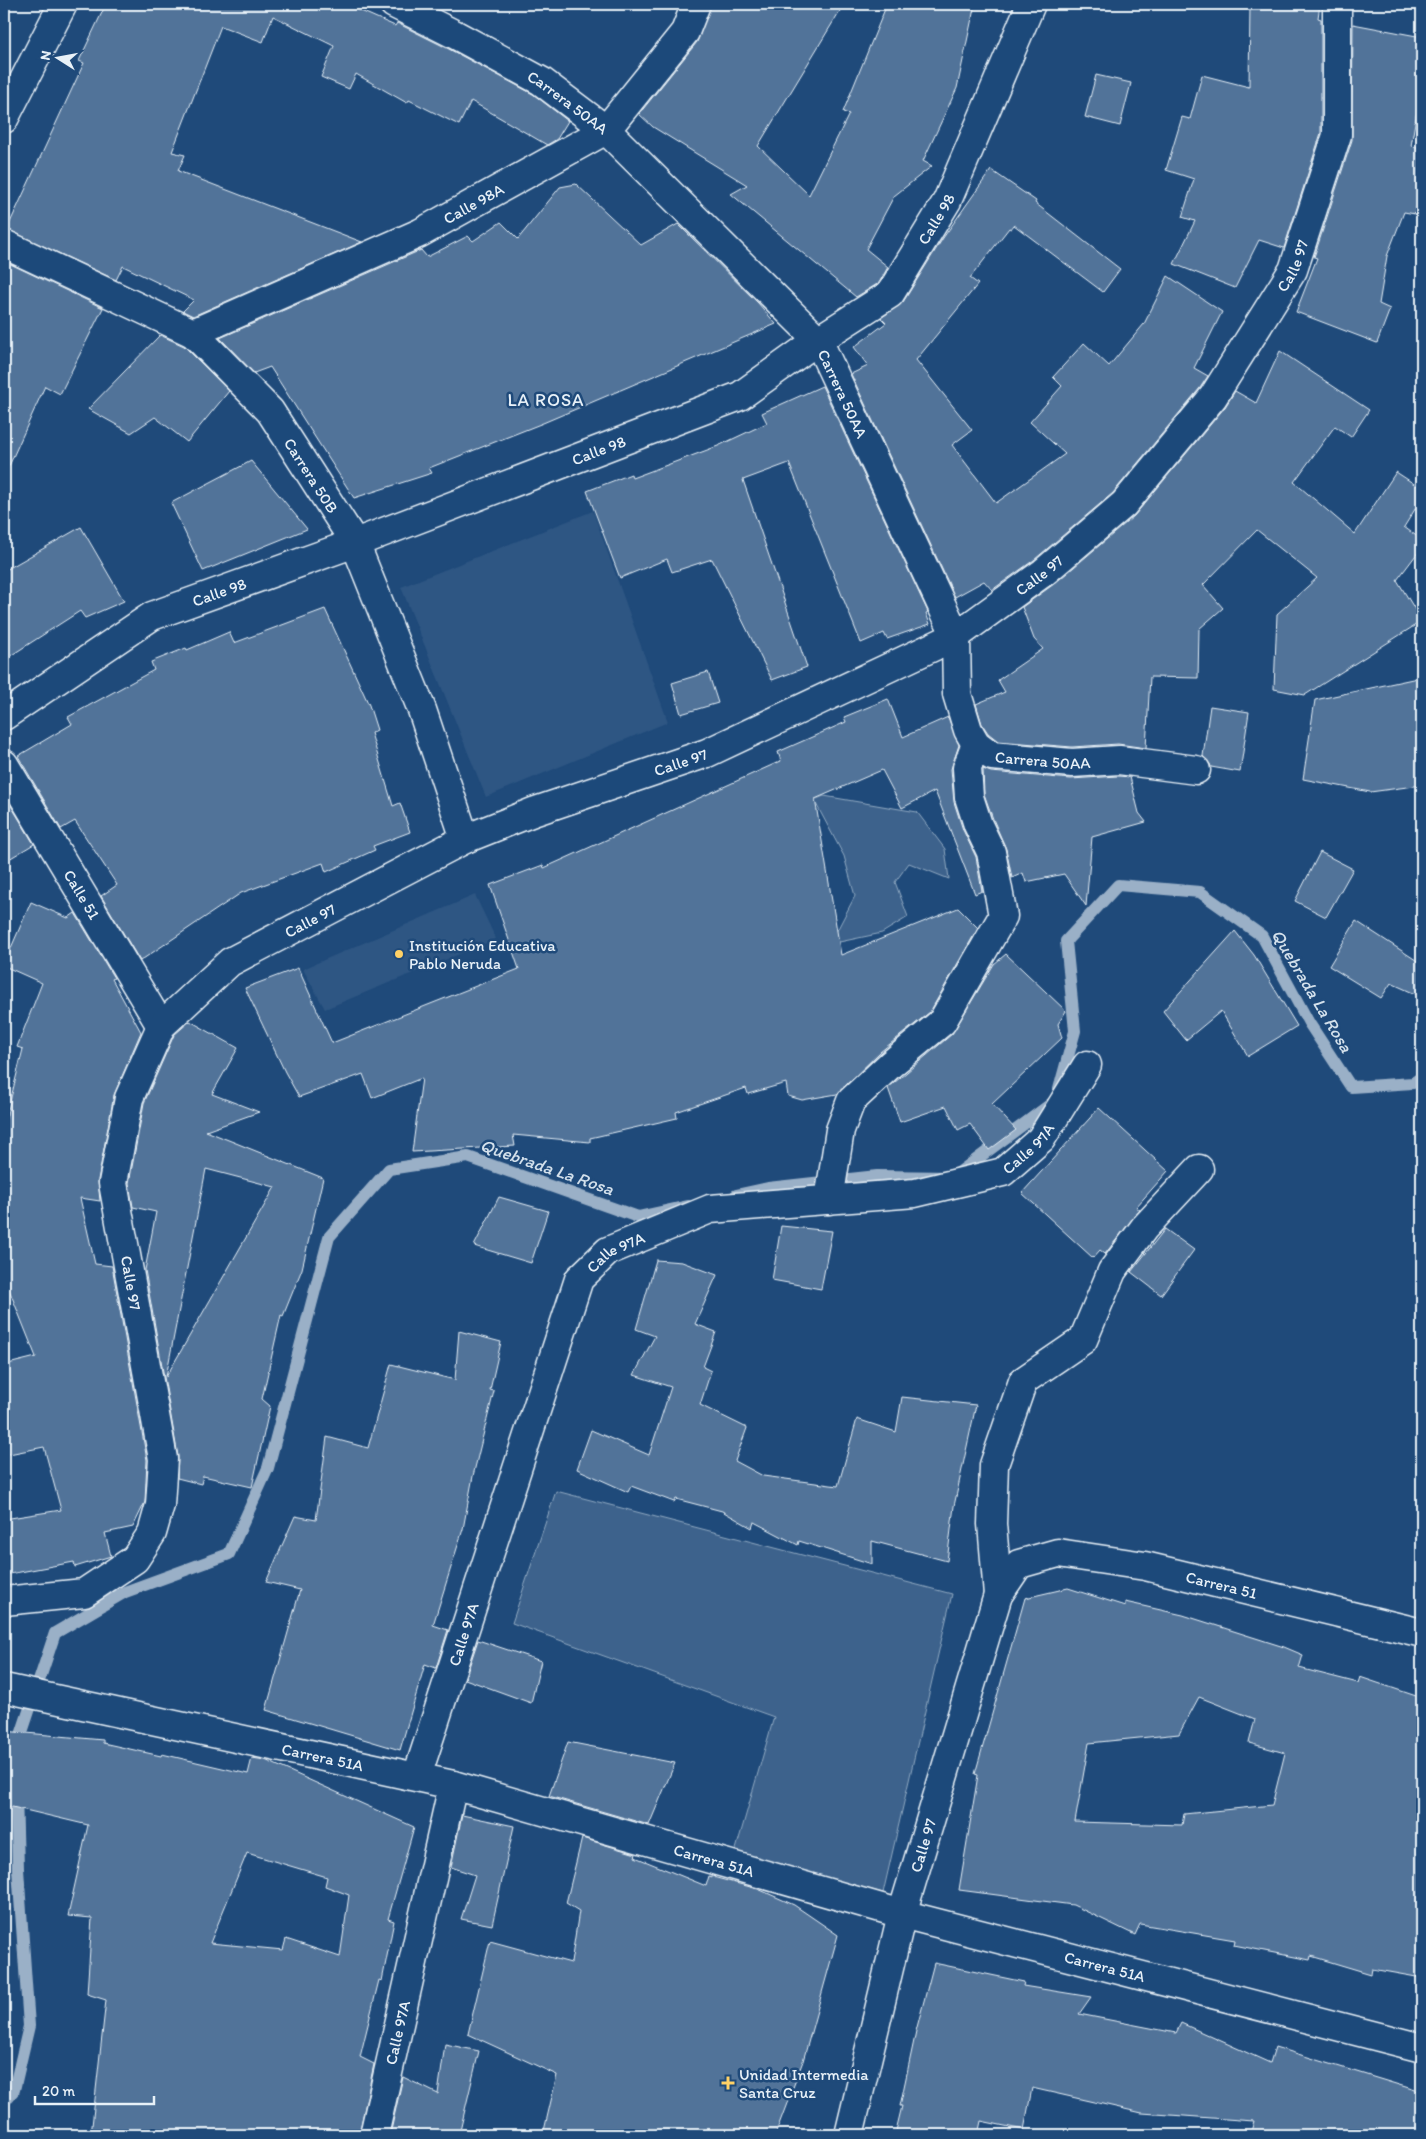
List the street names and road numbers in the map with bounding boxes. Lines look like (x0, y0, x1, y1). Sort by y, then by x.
street label: Carrera 50AA (524, 66, 612, 138)
street label: Calle 98A (440, 179, 507, 228)
street label: Calle 98 (913, 191, 959, 248)
street label: Calle 97 (1272, 237, 1312, 295)
street label: Carrera 50AA (814, 346, 872, 441)
street label: Calle 98 (569, 431, 628, 469)
street label: Carrera 50B (280, 434, 343, 516)
street label: Calle 97 (1011, 551, 1067, 599)
street label: Calle 98 (190, 573, 249, 610)
street label: Calle 97 (651, 744, 710, 780)
street label: Carrera 50AA (994, 747, 1091, 773)
street label: Calle 51 (60, 866, 105, 923)
street label: Calle 97 (281, 899, 339, 941)
street label: Calle 97A (998, 1120, 1058, 1178)
street label: Calle 97A (582, 1227, 647, 1276)
street label: Calle 97 (117, 1254, 145, 1312)
street label: Carrera 51 (1184, 1567, 1260, 1602)
street label: Calle 97A (444, 1600, 482, 1668)
street label: Carrera 51A (280, 1739, 365, 1775)
street label: Calle 97 (906, 1816, 940, 1874)
street label: Carrera 51A (672, 1839, 757, 1881)
street label: Carrera 51A (1062, 1947, 1147, 1986)
street label: Calle 97A (381, 1999, 414, 2067)

